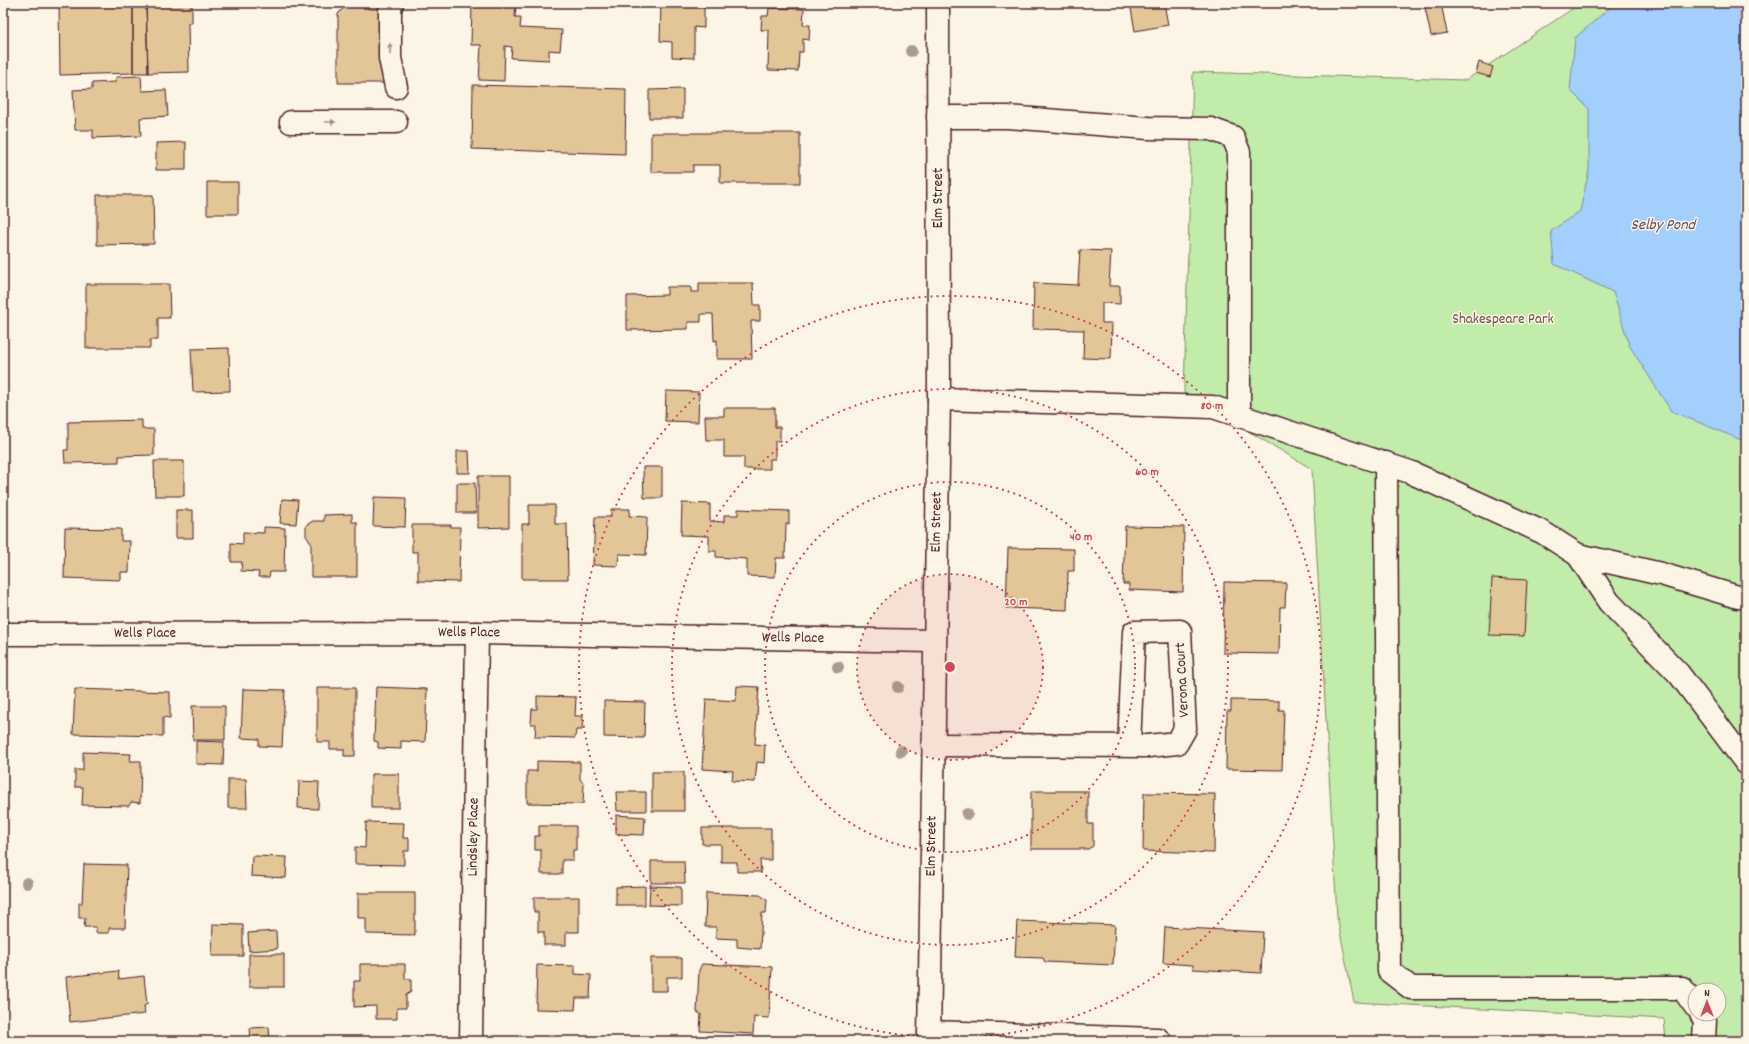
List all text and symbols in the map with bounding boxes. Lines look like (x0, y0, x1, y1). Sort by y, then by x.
one-way arrow (387, 42, 393, 55)
one-way arrow (324, 119, 337, 125)
street label: Elm Street (928, 167, 950, 228)
water label: Selby Pond (1631, 214, 1698, 237)
park label: Shakespeare Park (1452, 309, 1554, 331)
text: 80 m (1201, 398, 1223, 415)
text: 60 m (1135, 464, 1159, 481)
street label: Elm Street (926, 491, 949, 553)
text: 40 m (1070, 529, 1092, 546)
text: 20 m (1005, 594, 1027, 611)
street label: Wells Place (438, 622, 501, 644)
street label: Wells Place (114, 623, 177, 645)
street label: Wells Place (762, 627, 825, 650)
street label: Verona Court (1170, 641, 1196, 718)
centre of rings (943, 660, 957, 674)
street label: Lindsley Place (462, 797, 486, 877)
street label: Elm Street (921, 815, 944, 877)
north arrow (1687, 982, 1727, 1022)
text: N (1704, 986, 1710, 1002)

